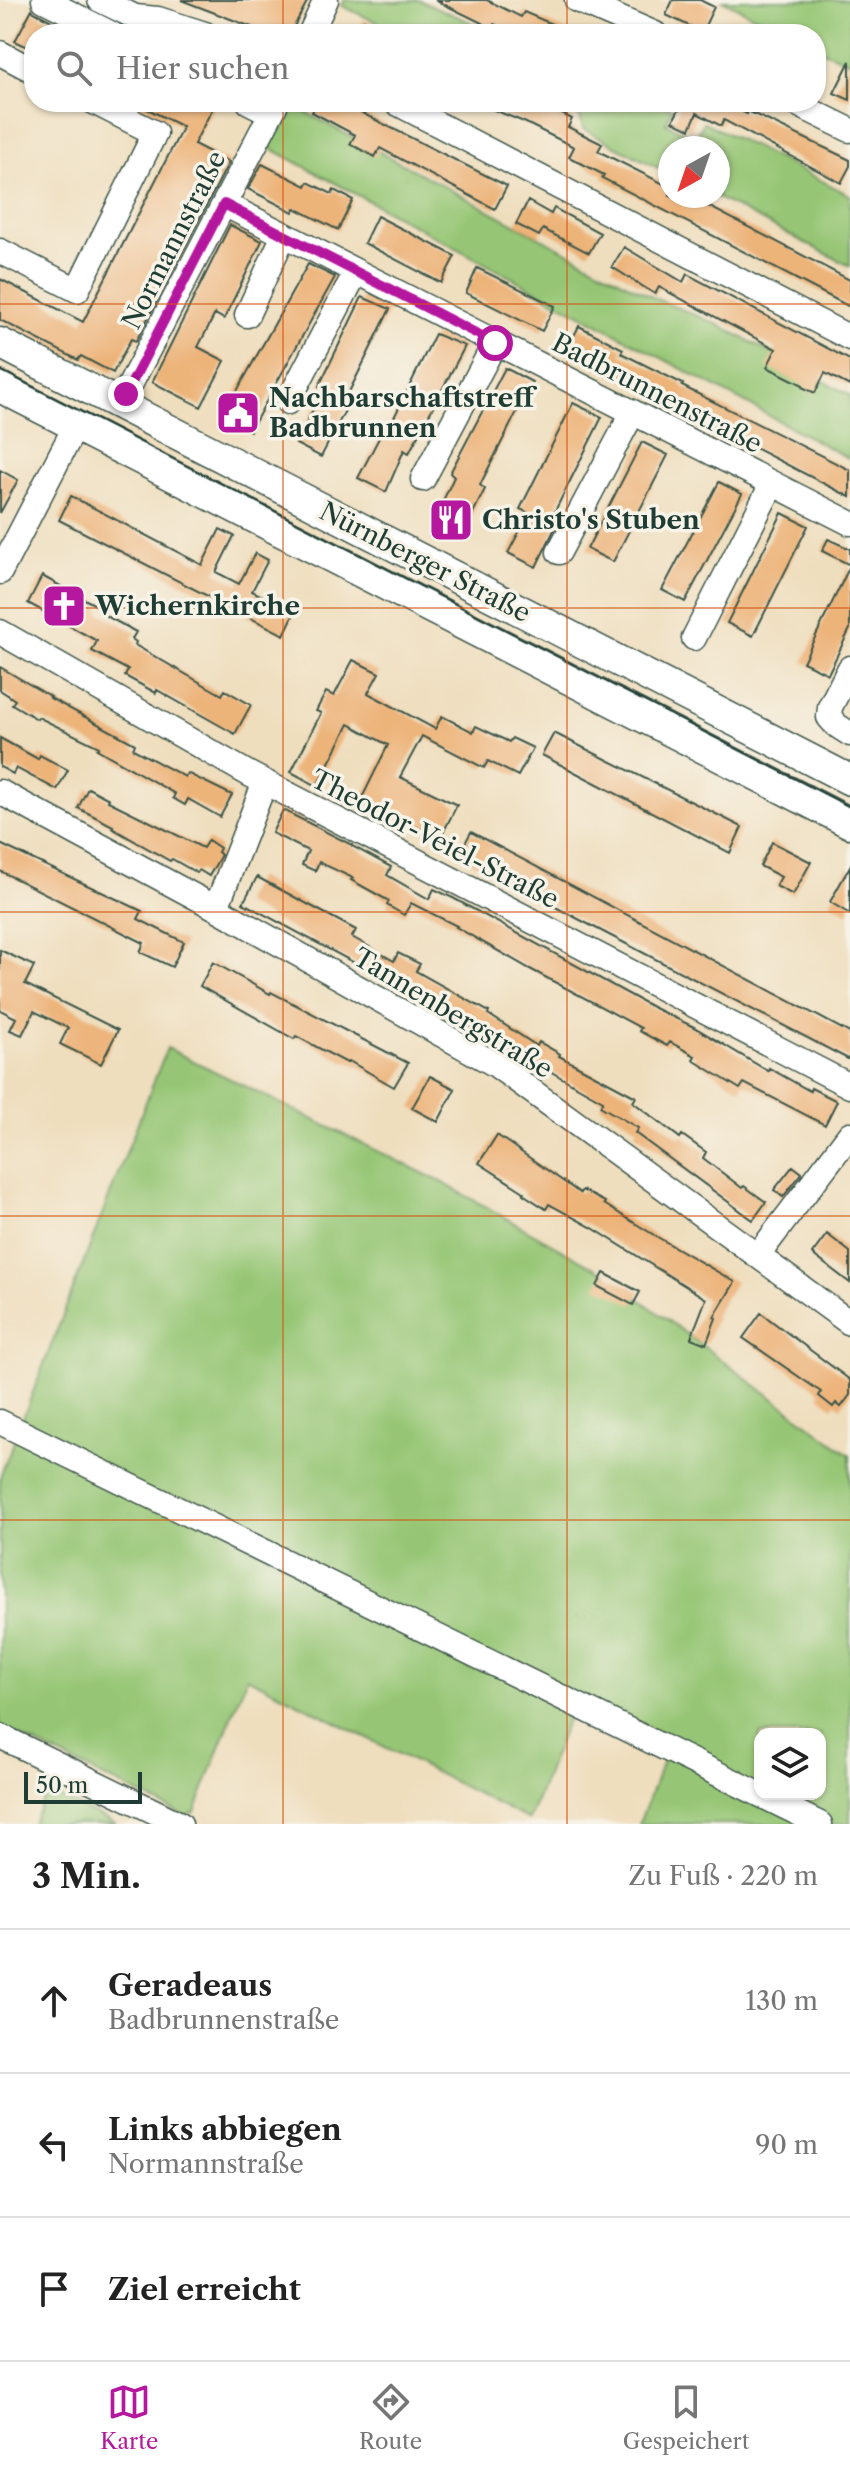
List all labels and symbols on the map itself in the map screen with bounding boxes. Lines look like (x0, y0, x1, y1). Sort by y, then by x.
north arrow (658, 136, 730, 208)
street label: Normannstraße (115, 146, 233, 334)
route start (477, 325, 513, 361)
street label: Badbrunnenstraße (547, 326, 767, 460)
route end (108, 376, 144, 412)
place label: Nachbarschaftstreff Badbrunnen (269, 382, 537, 444)
public building icon: Nachbarschaftstreff Badbrunnen (214, 389, 262, 437)
street label: Nürnberger Straße (314, 495, 536, 629)
restaurant icon: Christo's Stuben (427, 496, 475, 544)
place label: Christo's Stuben (482, 504, 700, 536)
church icon: Wichernkirche (40, 582, 88, 630)
place label: Wichernkirche (94, 590, 300, 622)
street label: Theodor-Veiel-Straße (306, 763, 564, 915)
street label: Tannenbergstraße (348, 941, 558, 1085)
scale bar (24, 1768, 142, 1804)

